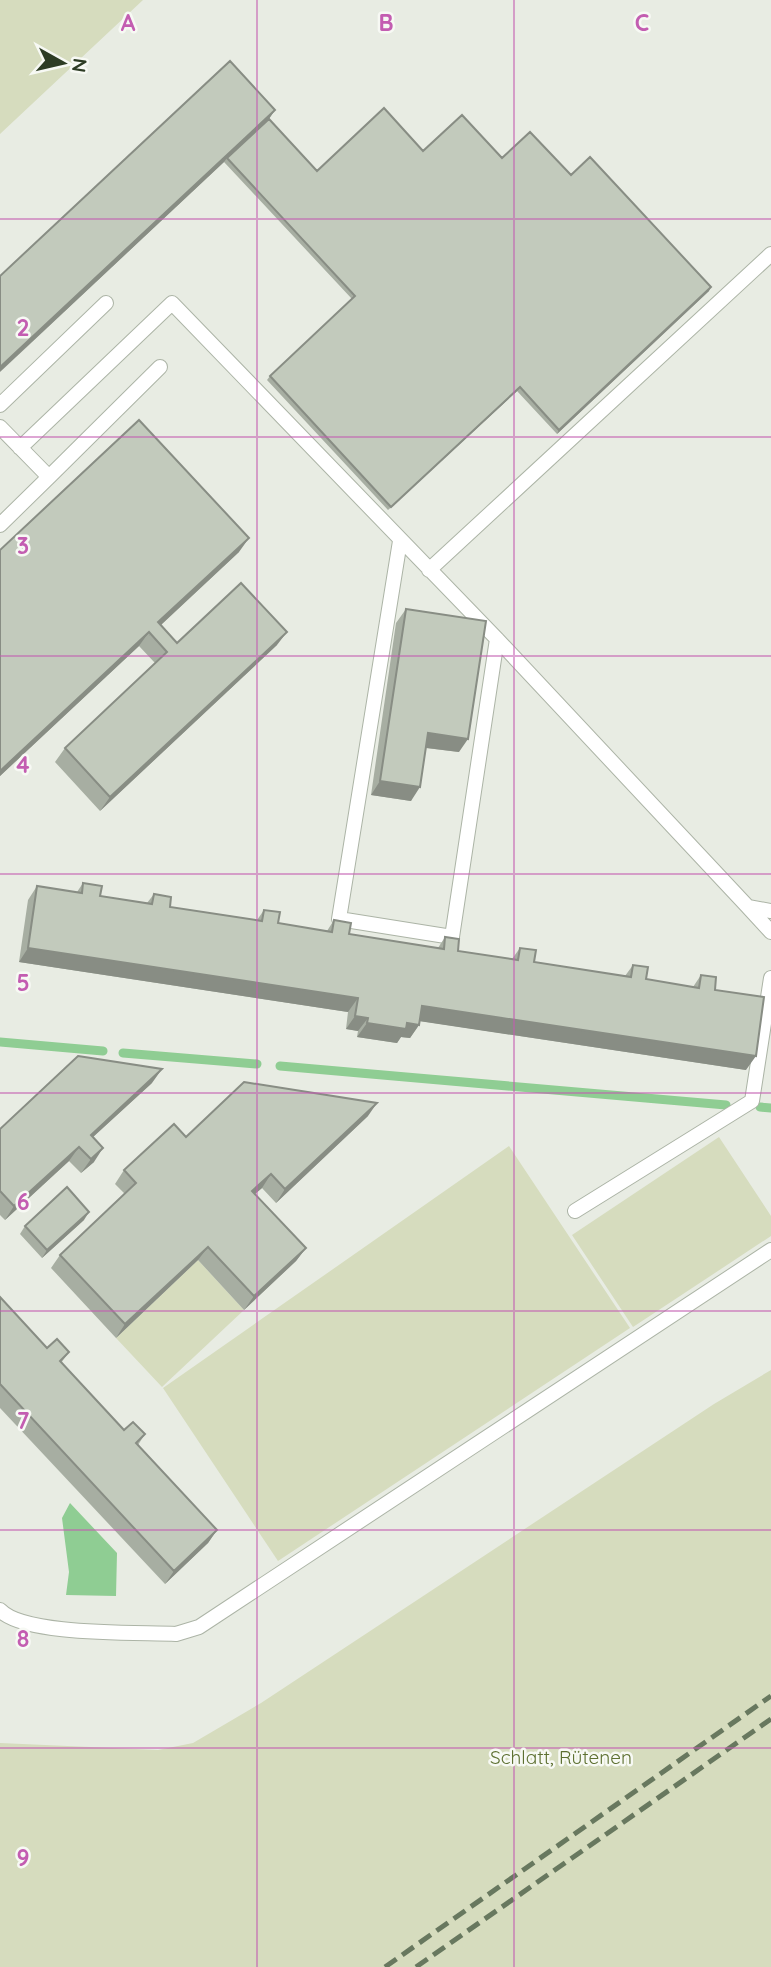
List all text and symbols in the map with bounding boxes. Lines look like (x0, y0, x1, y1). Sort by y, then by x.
text: A (121, 8, 136, 37)
text: B (378, 8, 394, 37)
text: C (635, 8, 649, 37)
north arrow (28, 28, 98, 98)
text: N (67, 57, 93, 74)
text: 2 (16, 313, 30, 342)
text: 3 (17, 531, 29, 560)
text: 4 (16, 750, 30, 779)
text: 5 (16, 968, 30, 997)
text: 6 (17, 1187, 29, 1216)
text: 7 (17, 1406, 30, 1435)
text: 8 (17, 1624, 29, 1653)
park label: Schlatt, Rütenen (490, 1745, 632, 1769)
text: 9 (16, 1843, 30, 1872)

